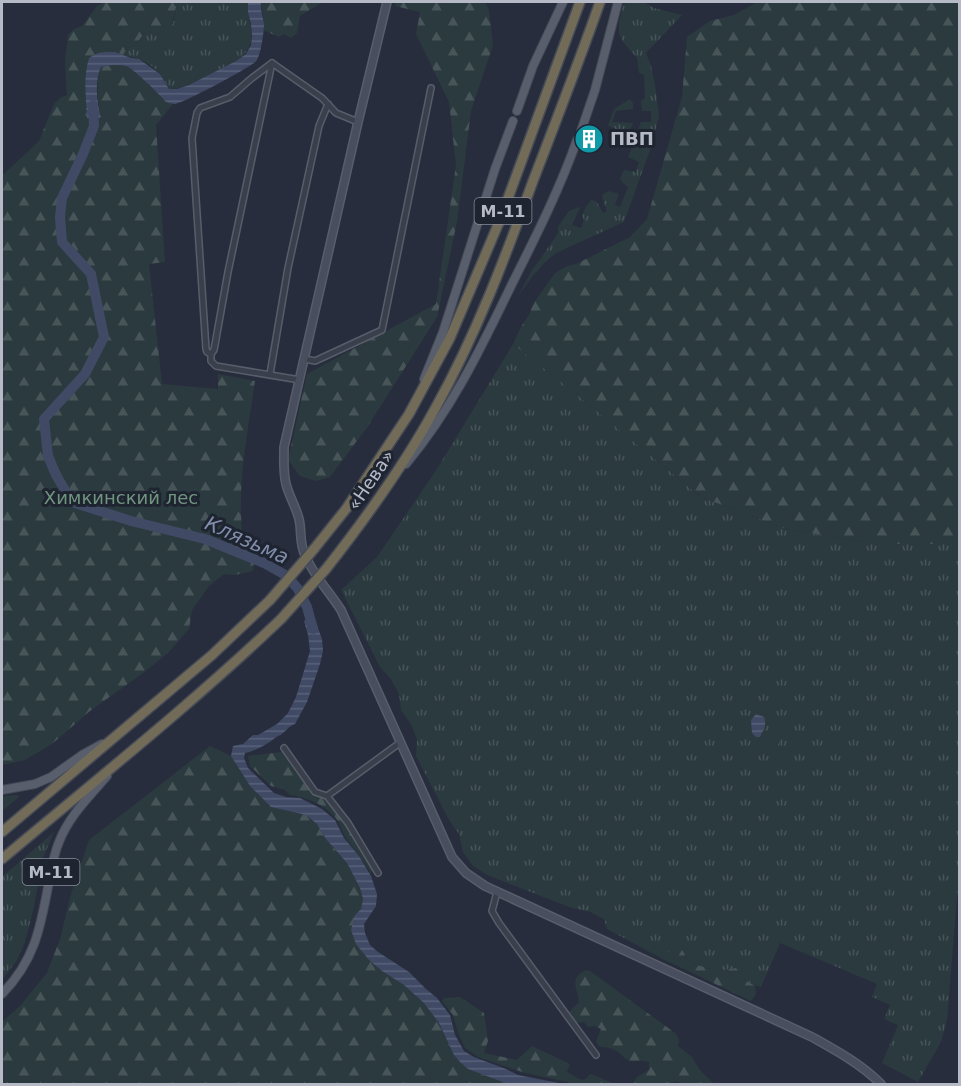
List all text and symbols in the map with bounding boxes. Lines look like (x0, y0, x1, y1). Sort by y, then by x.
building icon: ПВП (573, 123, 605, 155)
place label: ПВП (610, 128, 654, 149)
road number: М-11 (474, 198, 532, 224)
street label: «Нева» (343, 446, 398, 514)
park label: Химкинский лес (44, 487, 198, 508)
water label: Клязьма (202, 511, 292, 569)
road number: М-11 (22, 859, 80, 885)

